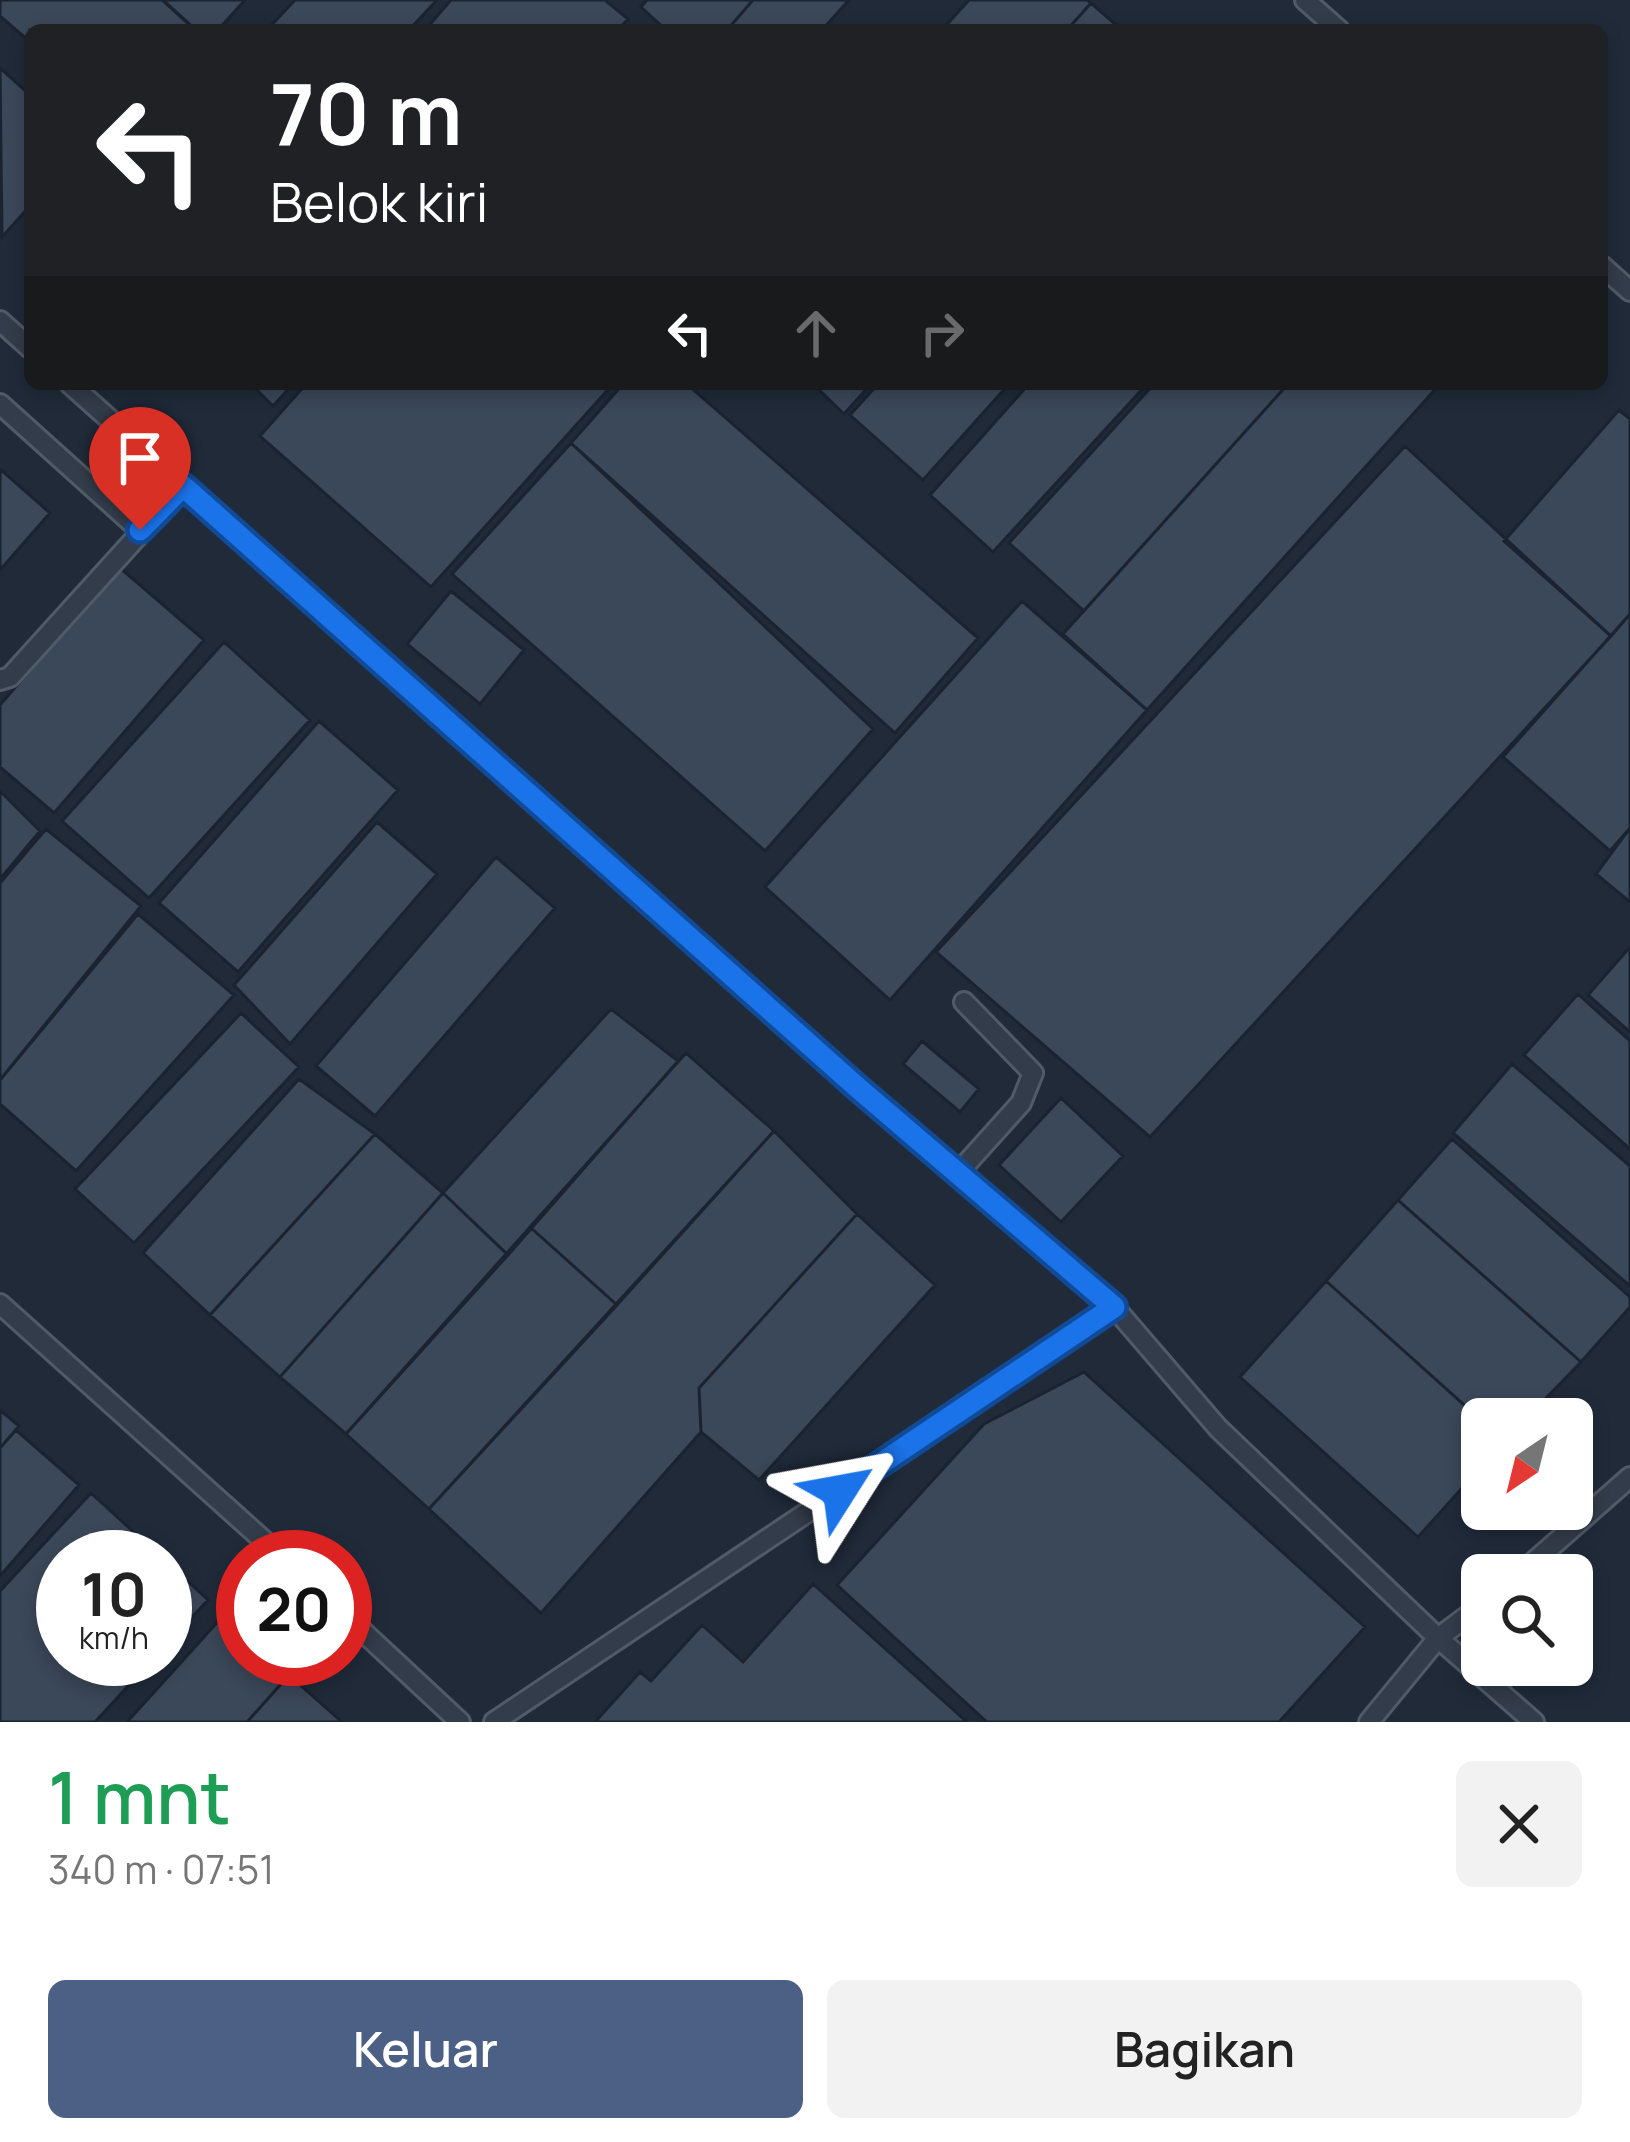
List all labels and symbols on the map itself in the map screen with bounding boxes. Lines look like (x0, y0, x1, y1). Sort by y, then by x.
pin (89, 407, 191, 530)
north arrow (1461, 1398, 1593, 1530)
position arrow (777, 1428, 903, 1554)
speed limit sign: 20 (216, 1530, 372, 1686)

